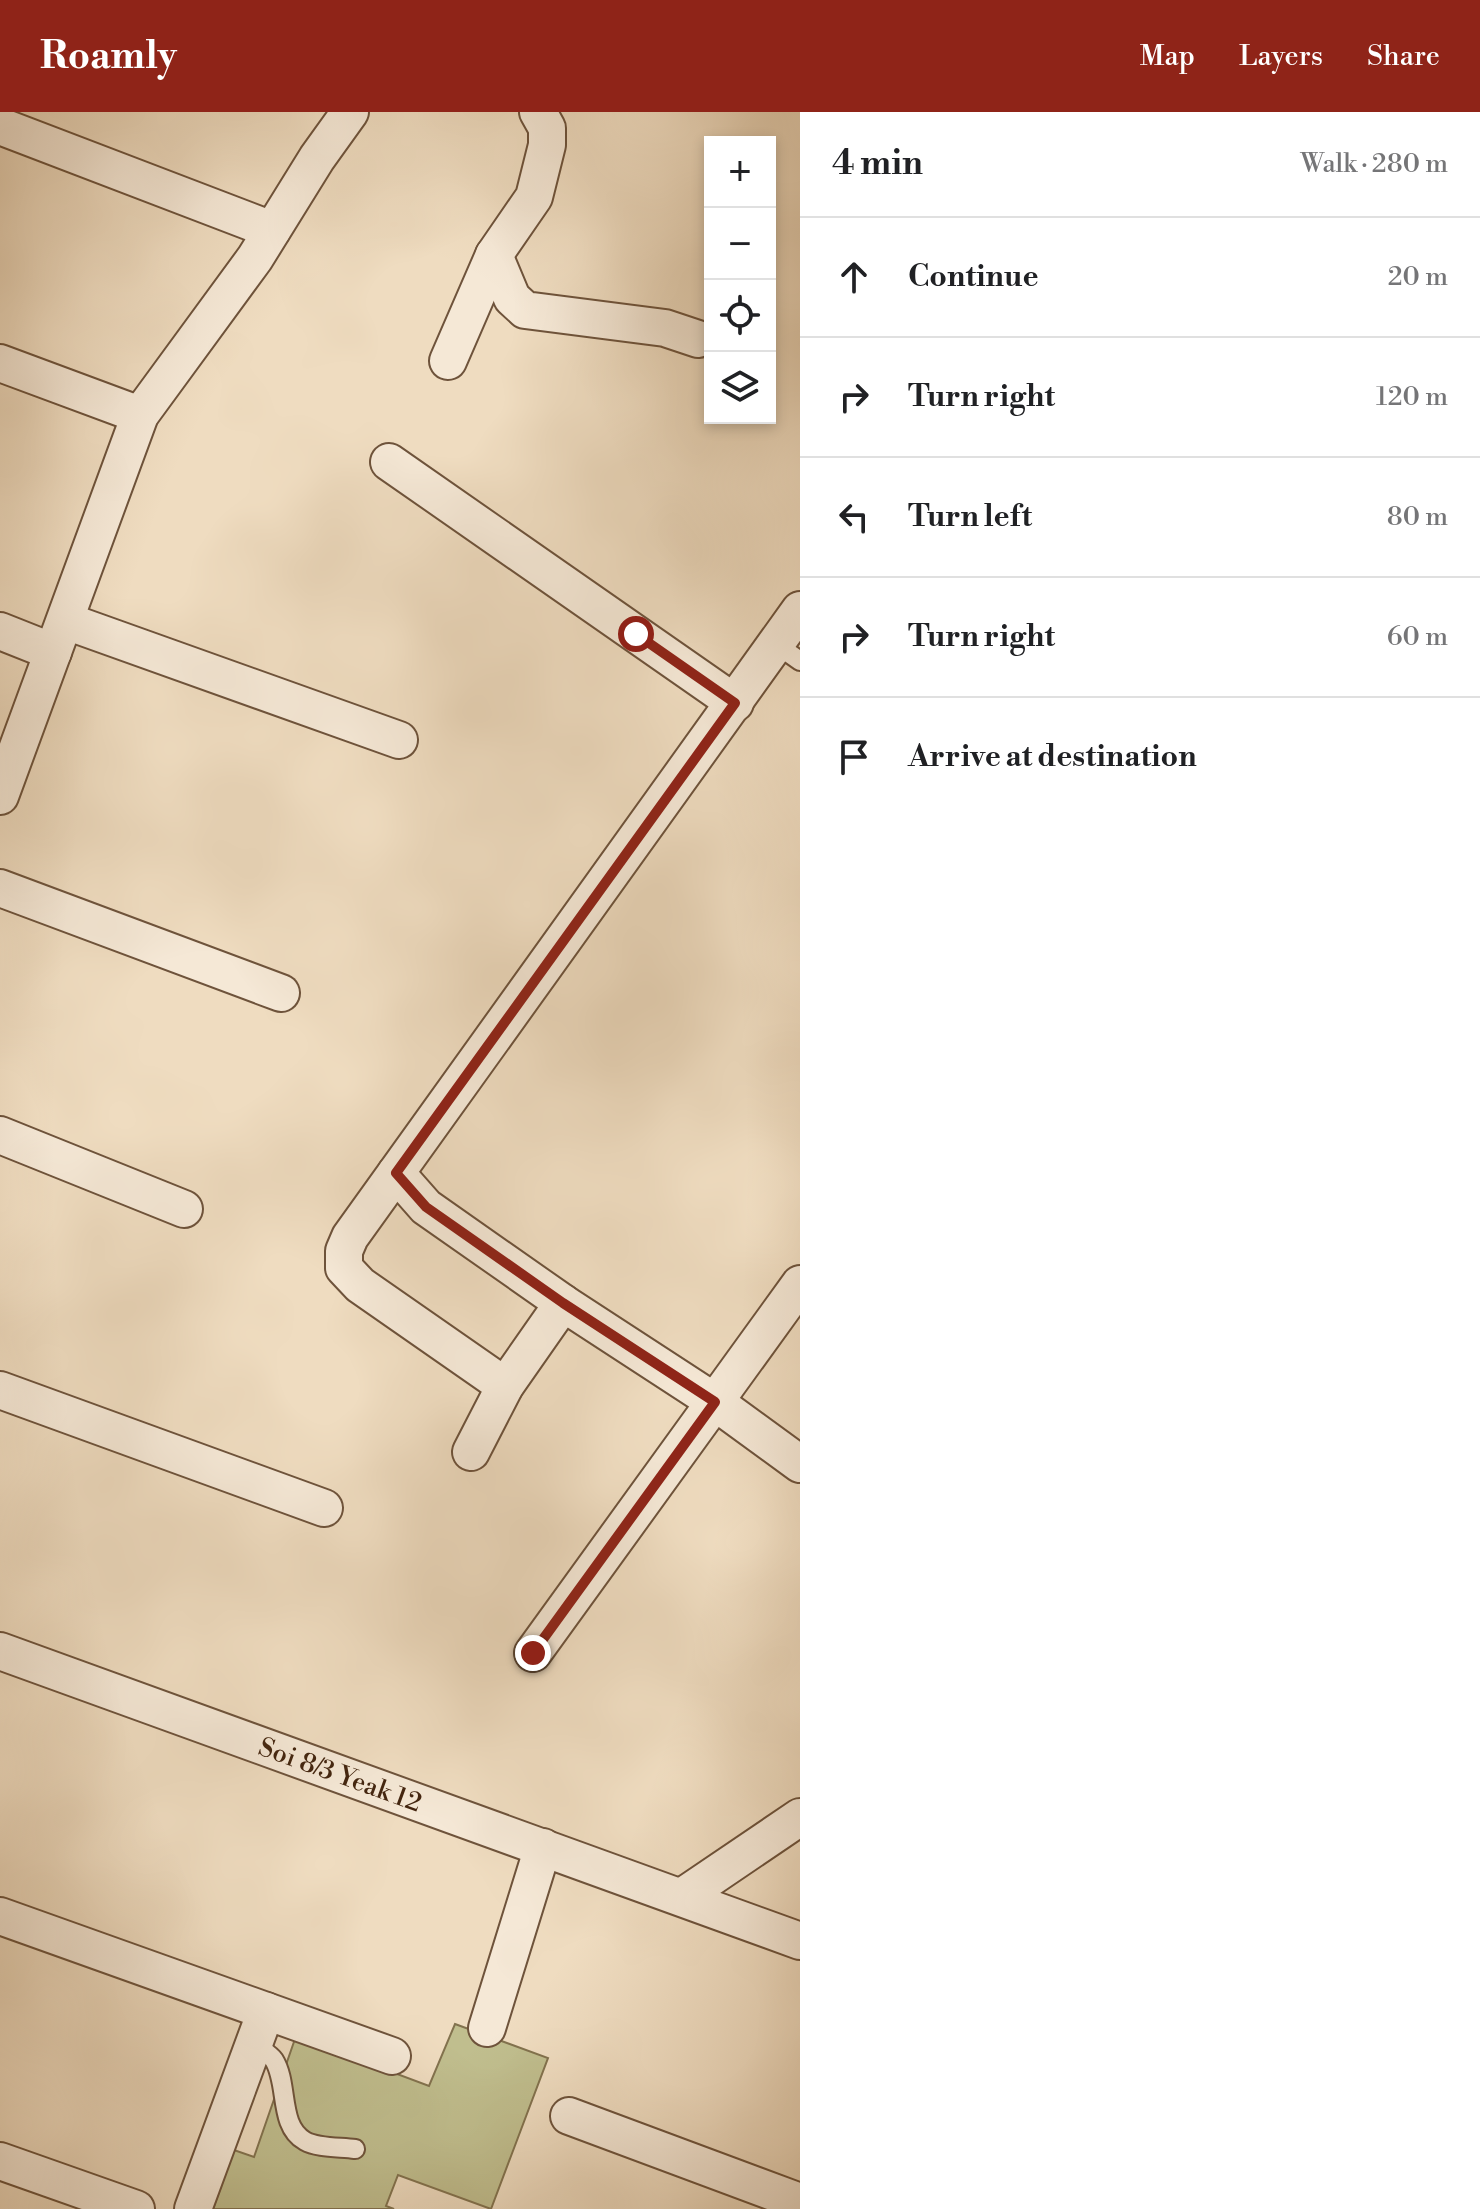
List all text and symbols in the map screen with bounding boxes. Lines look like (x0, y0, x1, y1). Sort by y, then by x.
text: Roamly (40, 33, 177, 80)
text: Map (1140, 39, 1195, 74)
text: Layers (1239, 39, 1323, 74)
text: Share (1367, 39, 1440, 74)
map controls (704, 136, 776, 424)
button: + (704, 136, 776, 208)
text: 4 min (832, 143, 923, 185)
text: Walk · 280 m (1301, 148, 1448, 180)
button: − (704, 208, 776, 280)
icon: ahead (832, 255, 876, 299)
text: Continue (908, 258, 1039, 296)
text: 20 m (1388, 261, 1448, 293)
button: locate (704, 280, 776, 352)
button: layers (704, 352, 776, 424)
icon: right (832, 375, 876, 419)
text: Turn right (908, 378, 1055, 416)
text: 120 m (1376, 381, 1448, 413)
icon: left (832, 495, 876, 539)
text: Turn left (908, 498, 1032, 536)
text: 80 m (1387, 501, 1448, 533)
icon: right (832, 615, 876, 659)
route start (618, 616, 654, 652)
text: Turn right (908, 618, 1055, 656)
text: 60 m (1387, 621, 1448, 653)
icon: arrive (832, 735, 876, 779)
text: Arrive at destination (908, 738, 1197, 776)
route end (515, 1635, 551, 1671)
street label: Soi 8/3 Yeak 12 (254, 1731, 426, 1820)

